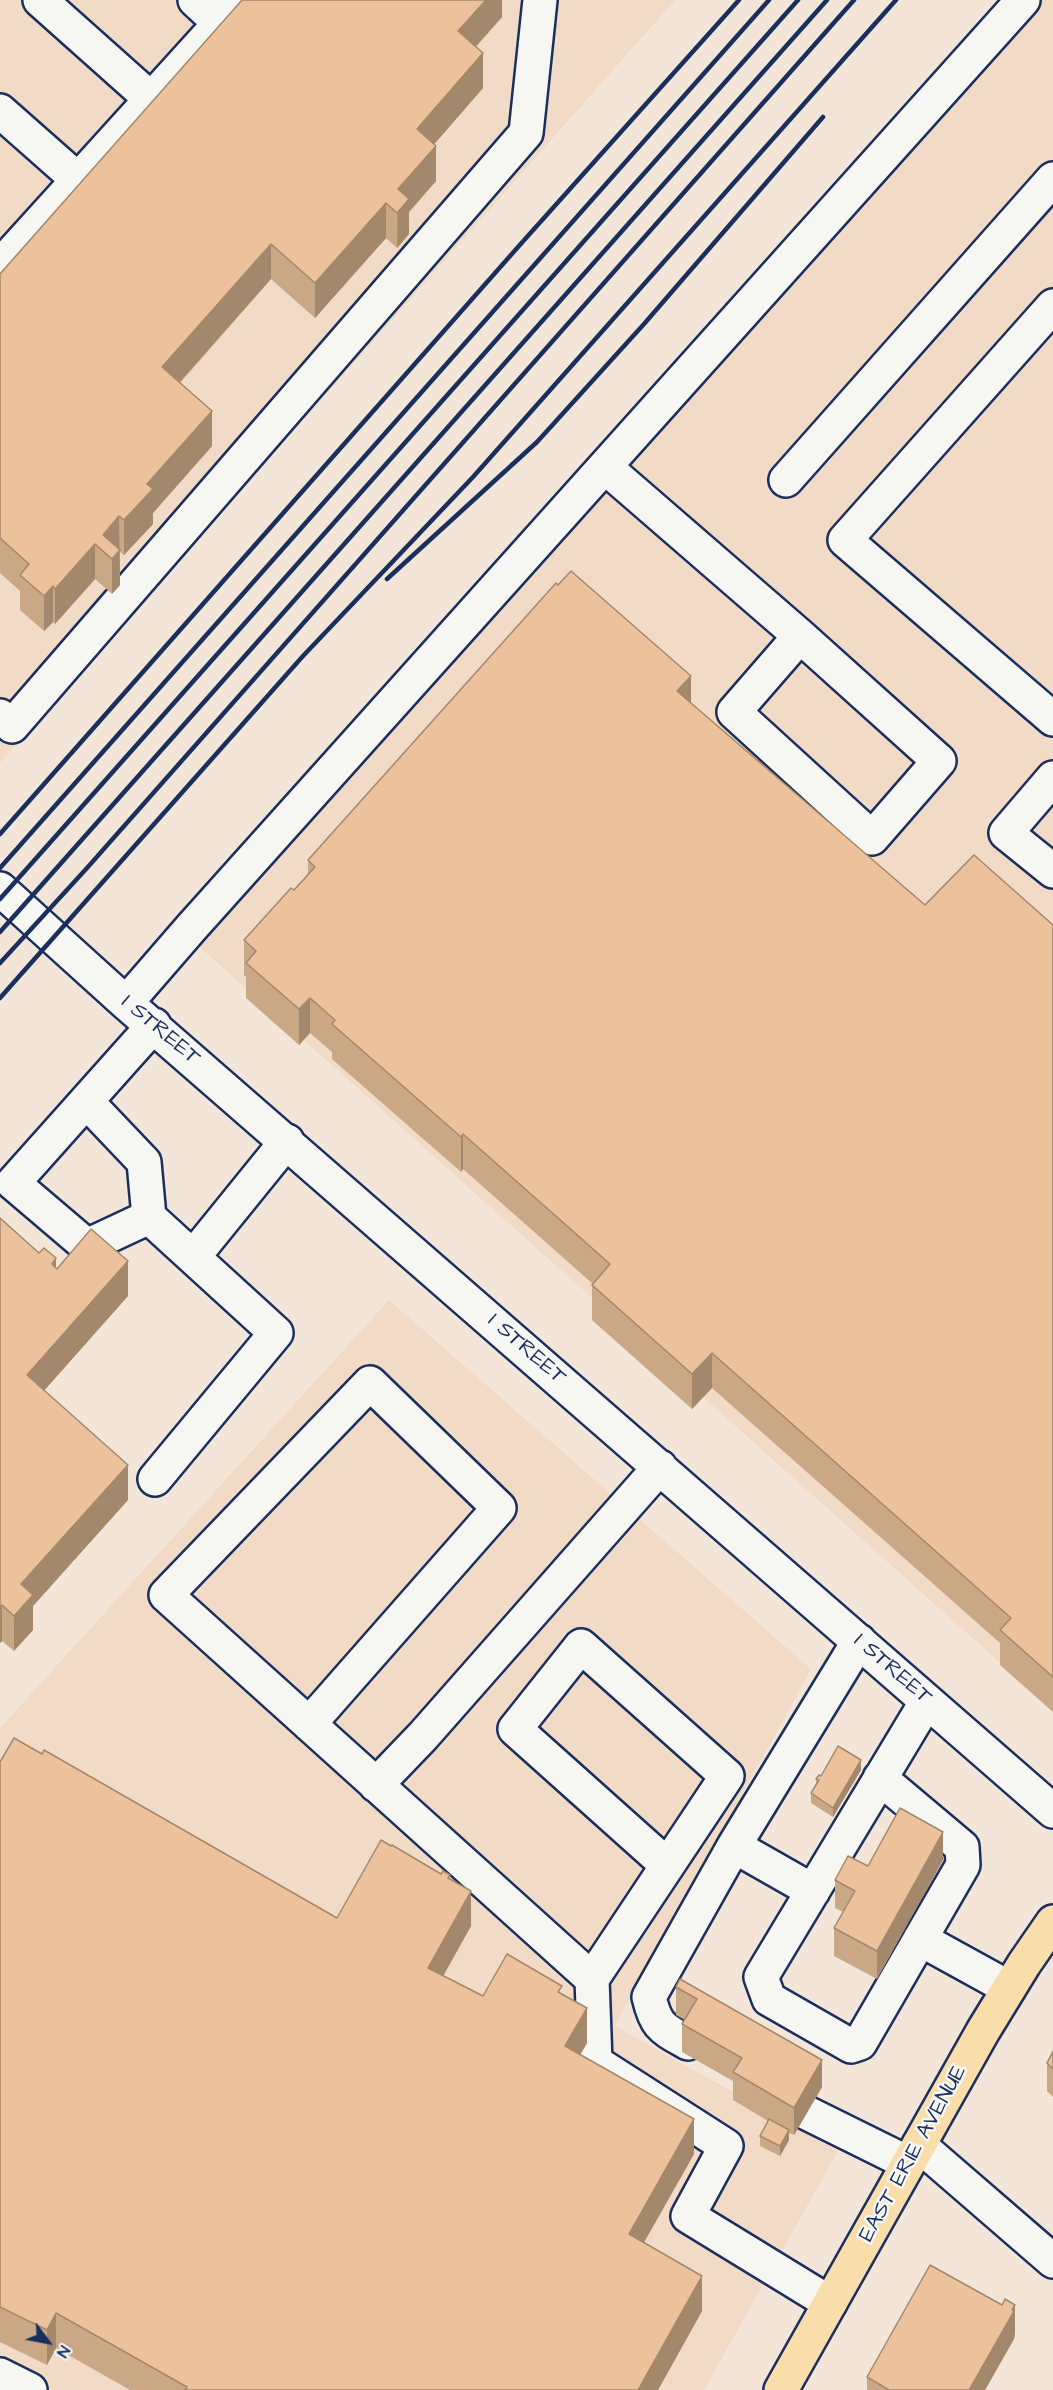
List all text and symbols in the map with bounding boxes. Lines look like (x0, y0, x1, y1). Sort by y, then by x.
street label: I STREET (115, 990, 205, 1072)
street label: I STREET (481, 1309, 571, 1391)
street label: I STREET (847, 1629, 937, 1711)
street label: EAST ERIE AVENUE (855, 2061, 973, 2247)
north arrow (18, 2312, 78, 2372)
text: N (51, 2341, 75, 2362)

